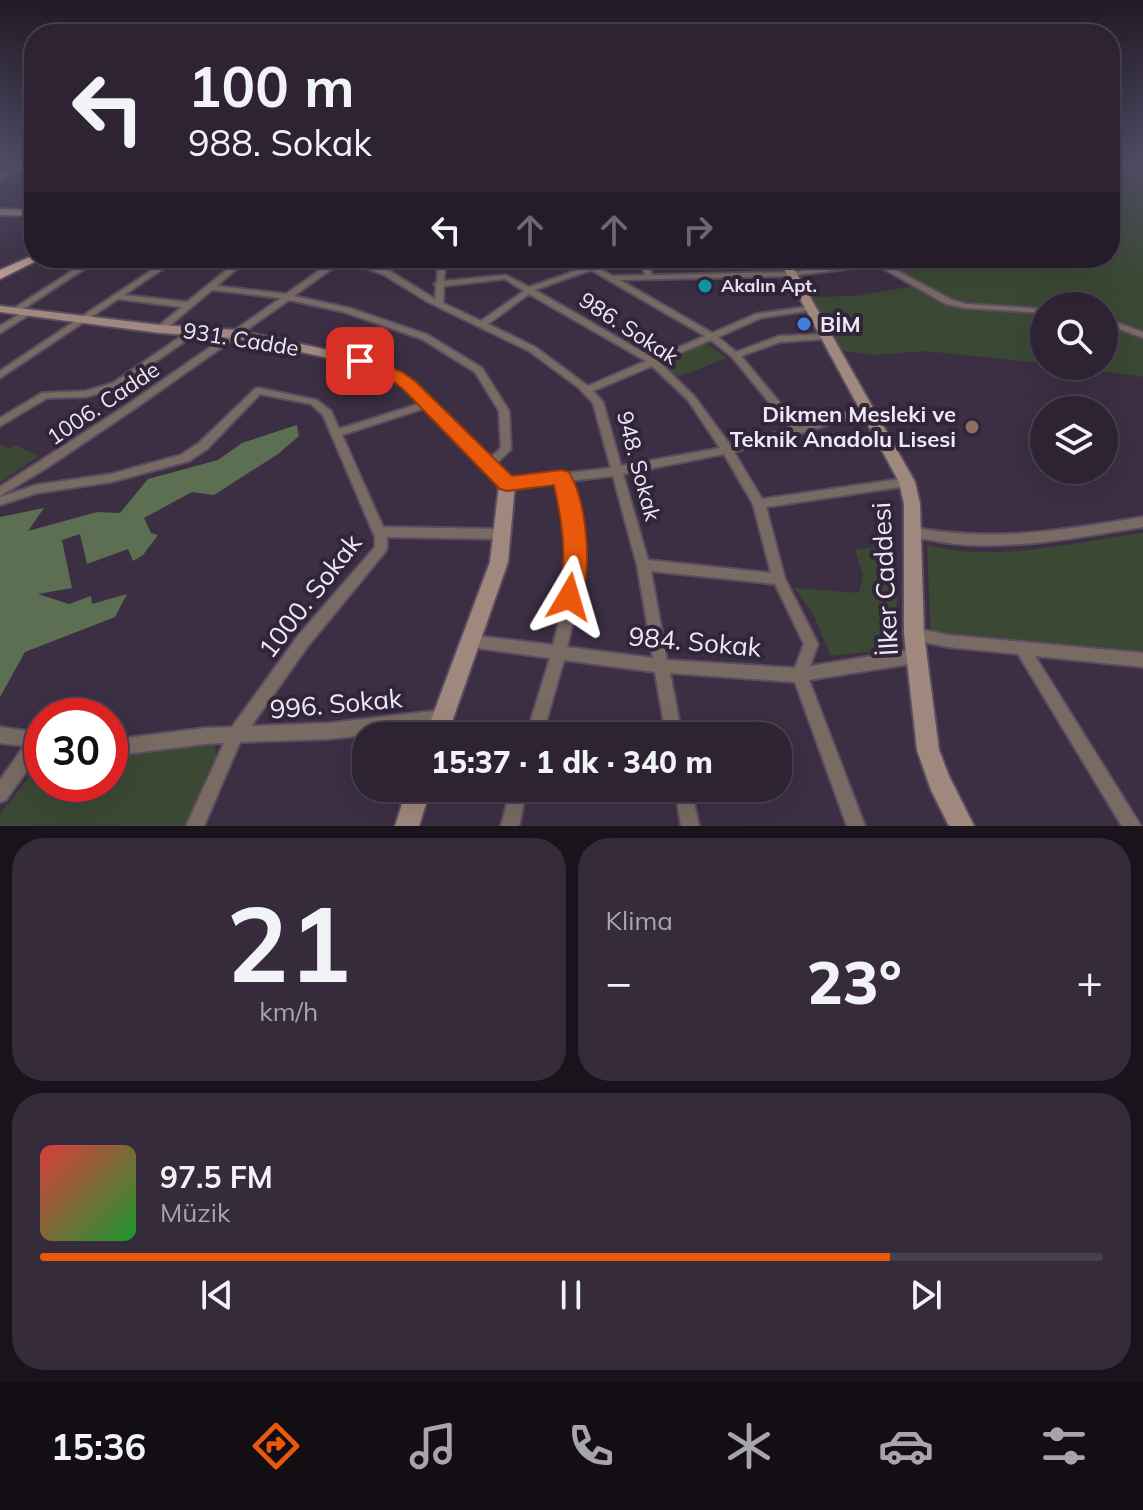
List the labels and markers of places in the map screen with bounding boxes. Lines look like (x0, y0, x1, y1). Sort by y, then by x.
place label: Akalın Apt. (721, 274, 817, 297)
marker: Akalın Apt. (696, 277, 714, 295)
place label: BİM (820, 310, 861, 338)
marker: BİM (795, 315, 813, 333)
pin (326, 327, 394, 395)
place label: Dikmen Mesleki ve Teknik Anadolu Lisesi (730, 400, 956, 453)
marker: Dikmen Mesleki ve Teknik Anadolu Lisesi (963, 418, 981, 436)

